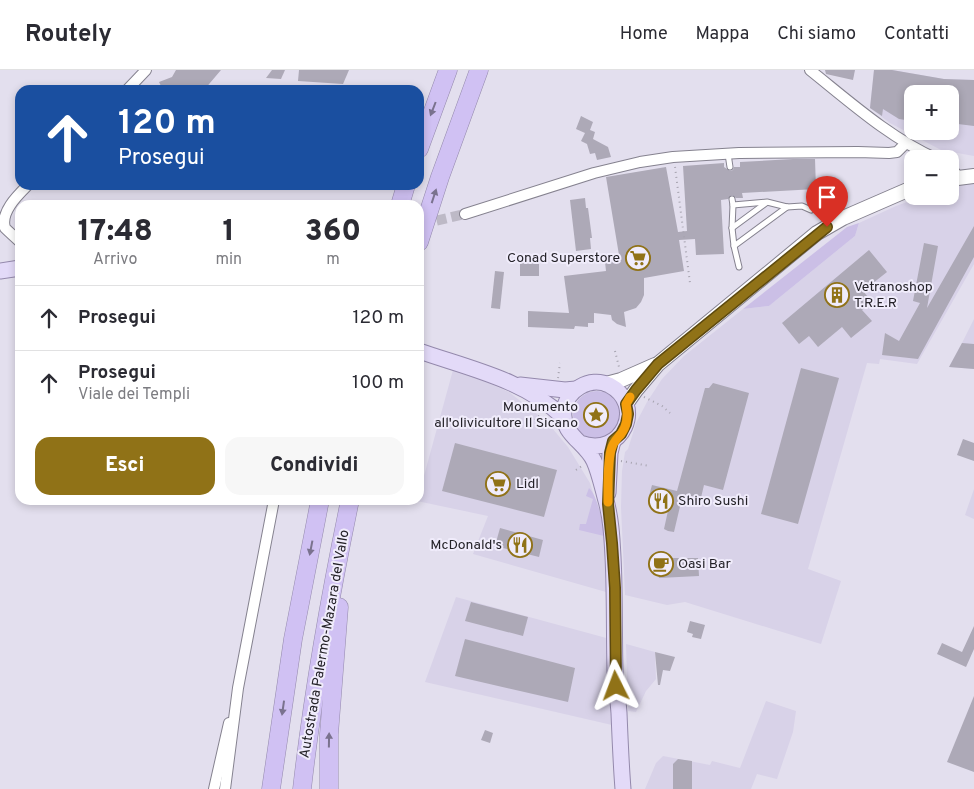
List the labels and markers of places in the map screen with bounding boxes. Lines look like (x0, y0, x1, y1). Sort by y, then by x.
pin (806, 176, 848, 227)
supermarket icon: Conad Superstore (625, 245, 651, 271)
place label: Conad Superstore (507, 250, 620, 267)
place label: Vetranoshop T.R.E.R (854, 279, 933, 312)
building icon: Vetranoshop T.R.E.R (824, 282, 850, 308)
place label: Monumento all'olivicultore Il Sicano (434, 399, 578, 432)
place icon: Monumento all'olivicultore Il Sicano (583, 402, 609, 428)
supermarket icon: Lidl (485, 471, 511, 497)
place label: Lidl (516, 476, 539, 493)
restaurant icon: Shiro Sushi (648, 488, 674, 514)
place label: Shiro Sushi (678, 493, 748, 510)
restaurant icon: McDonald's (507, 532, 533, 558)
place label: McDonald's (430, 537, 502, 554)
cafe icon: Oasi Bar (648, 551, 674, 577)
place label: Oasi Bar (678, 556, 732, 573)

